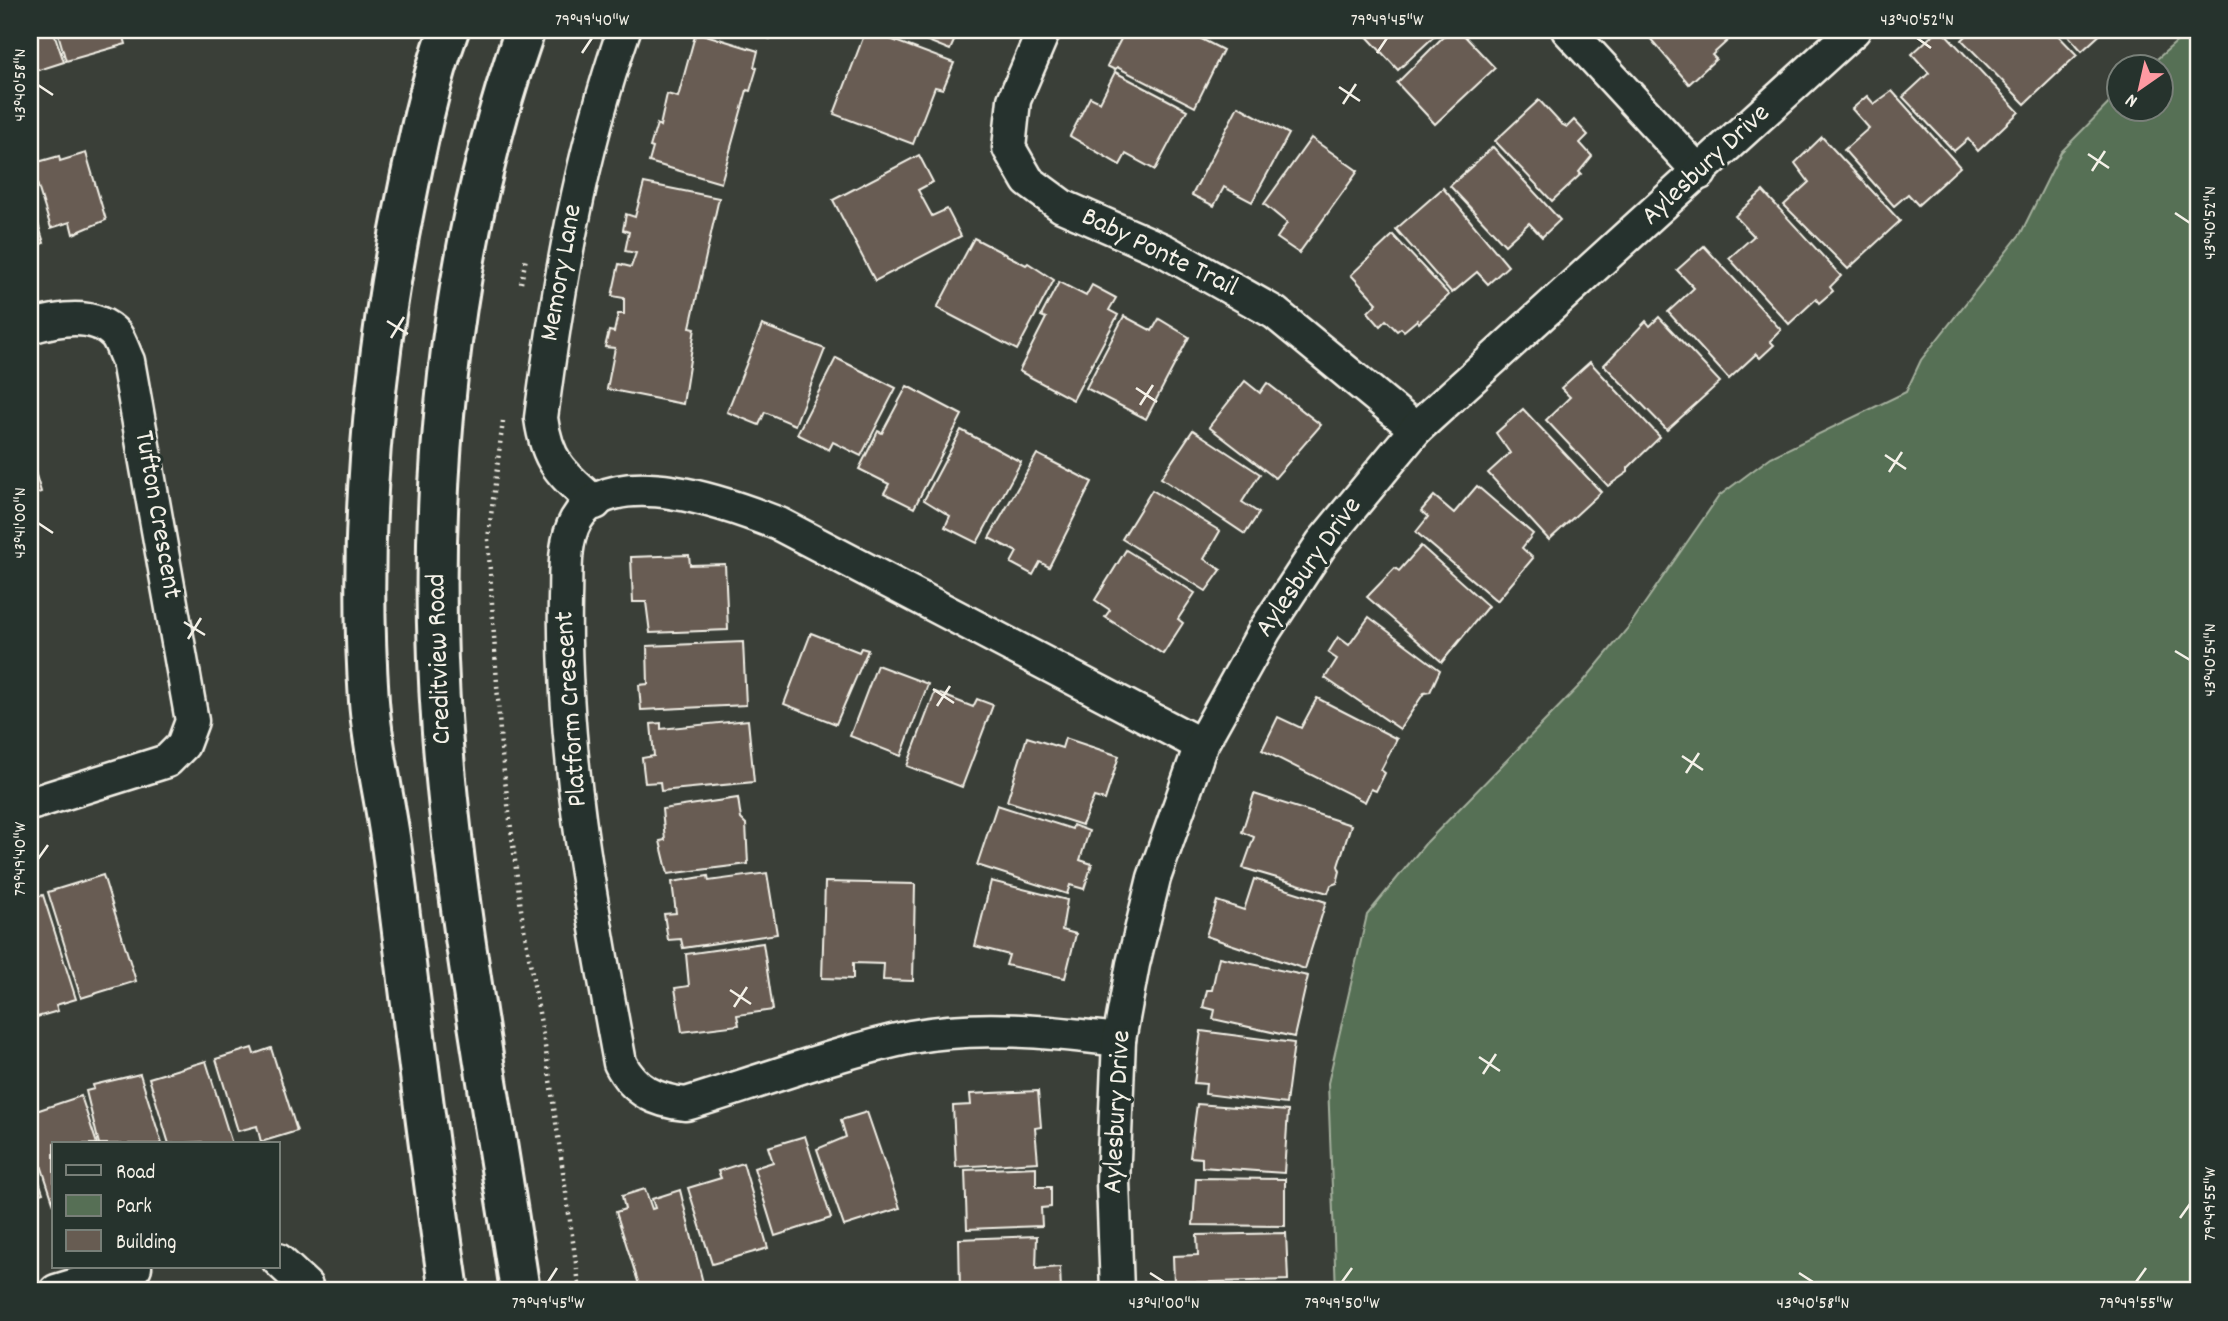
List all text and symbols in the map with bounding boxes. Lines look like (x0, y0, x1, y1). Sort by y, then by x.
text: 79°49'40"W (555, 9, 630, 34)
text: 79°49'45"W (1351, 9, 1424, 34)
text: 43°40'52"N (1880, 9, 1954, 34)
text: 43°40'58"N (9, 49, 34, 121)
north arrow (2106, 52, 2176, 122)
text: N (2121, 85, 2144, 113)
street label: Aylesbury Drive (1633, 96, 1781, 236)
text: 43°40'52"N (2199, 186, 2224, 260)
street label: Baby Ponte Trail (1074, 199, 1244, 309)
street label: Memory Lane (531, 201, 595, 345)
street label: Tufton Crescent (122, 428, 190, 602)
text: 43°41'00"N (9, 487, 34, 559)
street label: Aylesbury Drive (1247, 489, 1373, 647)
street label: Creditview Road (418, 573, 464, 745)
street label: Platform Crescent (546, 610, 600, 808)
text: 43°40'54"N (2199, 623, 2224, 697)
text: 79°49'40"W (9, 821, 34, 896)
street label: Aylesbury Drive (1095, 1029, 1143, 1195)
legend (52, 1142, 280, 1268)
text: Road (116, 1159, 155, 1189)
text: 79°49'55"W (2199, 1167, 2224, 1241)
text: Park (116, 1193, 152, 1223)
text: Building (116, 1229, 176, 1259)
text: 79°49'45"W (512, 1292, 585, 1317)
text: 43°41'00"N (1128, 1292, 1200, 1317)
text: 79°49'50"W (1304, 1292, 1380, 1317)
text: 43°40'58"N (1777, 1292, 1849, 1317)
text: 79°49'55"W (2099, 1292, 2173, 1317)

